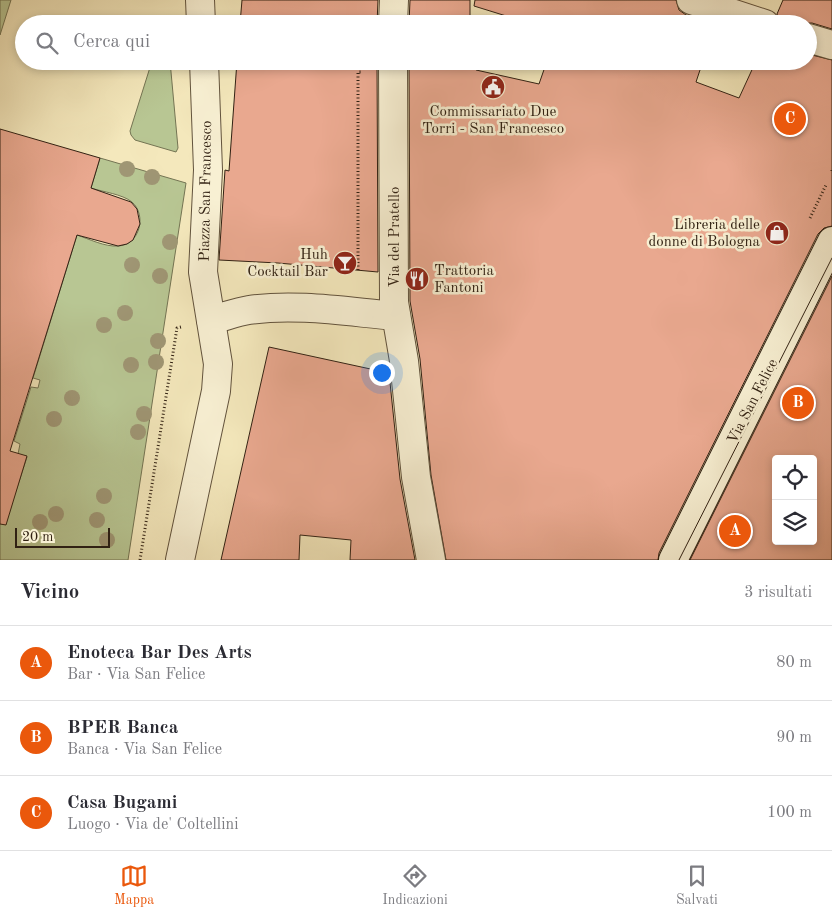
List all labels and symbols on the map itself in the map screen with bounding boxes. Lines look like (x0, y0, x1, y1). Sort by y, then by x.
public building icon: Commissariato Due Torri - San Francesco (480, 74, 506, 100)
pin: C (774, 100, 806, 138)
place label: Commissariato Due Torri - San Francesco (422, 105, 564, 137)
street label: Piazza San Francesco (198, 120, 215, 262)
street label: Via del Pratello (388, 186, 403, 288)
place label: Libreria delle donne di Bologna (648, 218, 761, 250)
shop icon: Libreria delle donne di Bologna (764, 220, 790, 246)
place label: Huh Cocktail Bar (247, 248, 328, 280)
bar icon: Huh Cocktail Bar (332, 250, 358, 276)
place label: Trattoria Fantoni (434, 264, 494, 296)
restaurant icon: Trattoria Fantoni (404, 266, 430, 292)
street label: Via San Felice (726, 357, 781, 447)
your location (369, 360, 395, 386)
pin: B (782, 384, 814, 422)
pin: A (719, 512, 751, 550)
scale bar (15, 525, 110, 548)

